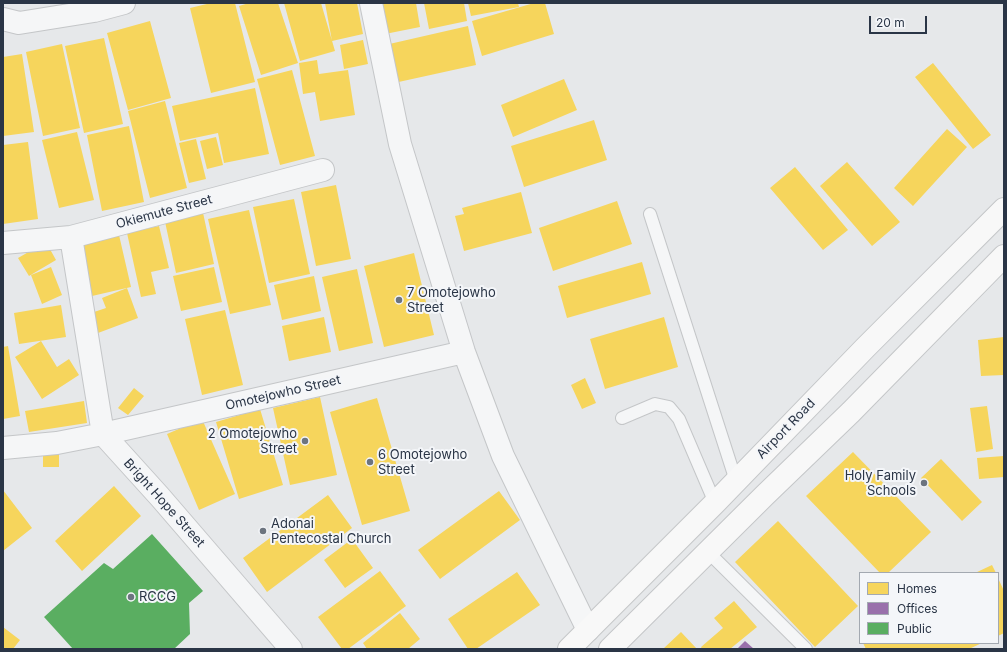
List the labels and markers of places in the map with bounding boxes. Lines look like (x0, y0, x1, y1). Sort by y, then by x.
place label: 7 Omotejowho Street (407, 285, 496, 316)
marker: 7 Omotejowho Street (394, 295, 404, 305)
place label: 2 Omotejowho Street (208, 426, 297, 457)
marker: 2 Omotejowho Street (300, 436, 310, 446)
place label: 6 Omotejowho Street (378, 447, 467, 478)
marker: 6 Omotejowho Street (365, 457, 375, 467)
place label: Holy Family Schools (845, 468, 916, 499)
marker: Holy Family Schools (919, 478, 929, 488)
place label: Adonai Pentecostal Church (271, 516, 391, 547)
marker: Adonai Pentecostal Church (258, 526, 268, 536)
place label: RCCG (139, 589, 176, 605)
marker: RCCG (126, 592, 136, 602)

